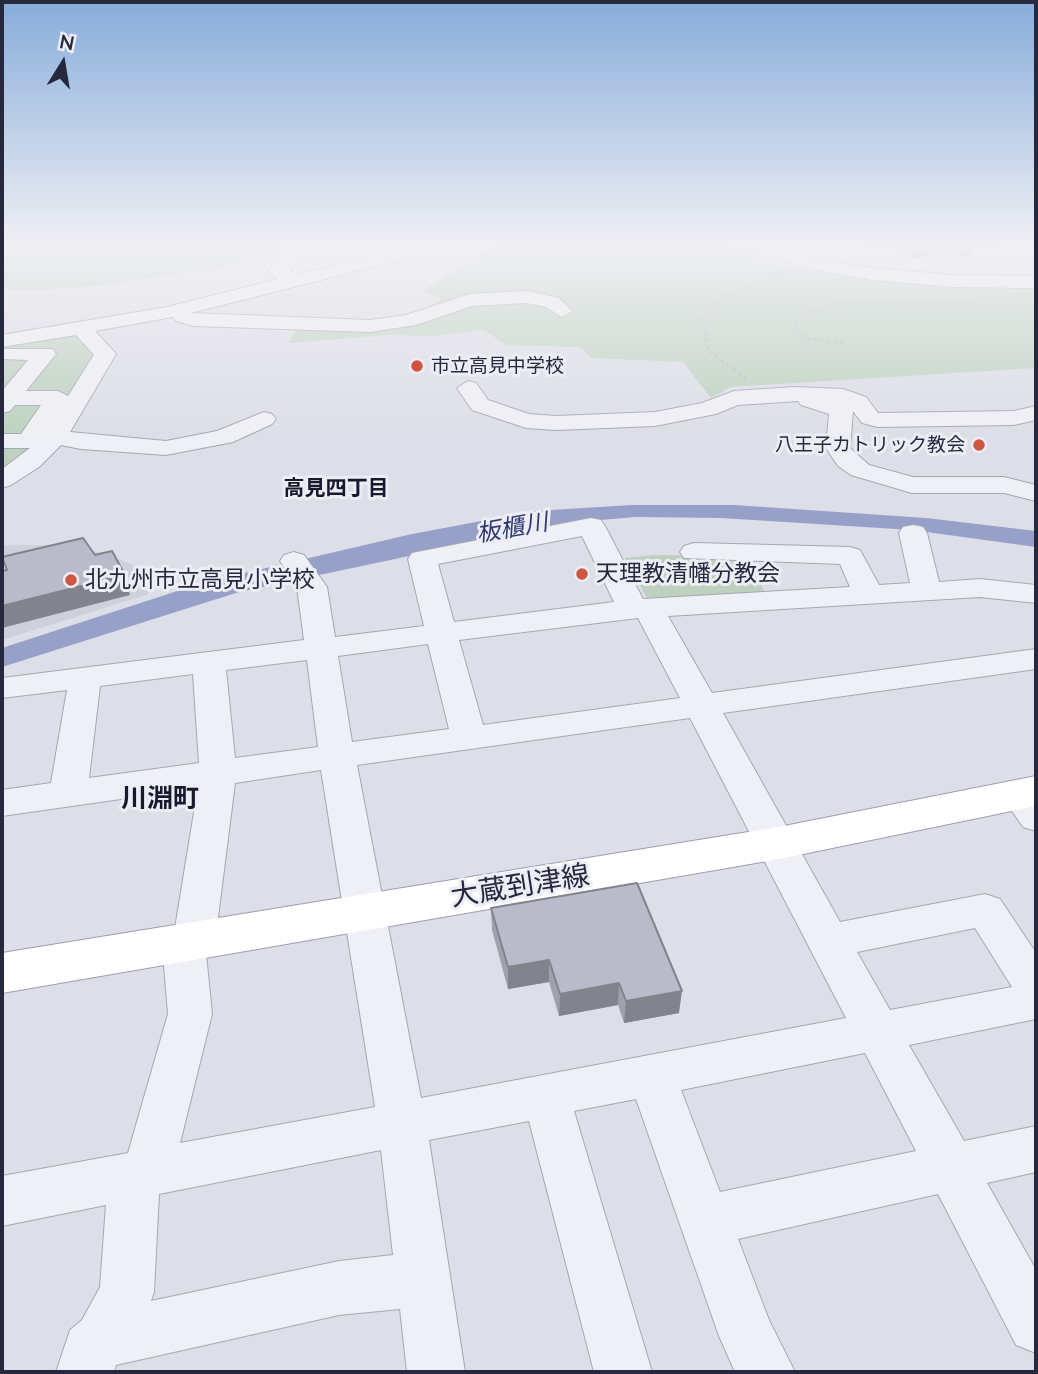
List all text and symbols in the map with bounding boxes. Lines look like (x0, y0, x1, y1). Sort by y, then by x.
north arrow (28, 28, 98, 98)
text: N (58, 29, 76, 55)
place label: 市立高見中学校 (431, 355, 564, 377)
marker: 市立高見中学校 (409, 358, 425, 374)
place label: 八王子カトリック教会 (775, 434, 965, 456)
marker: 八王子カトリック教会 (971, 437, 987, 453)
district label: 高見四丁目 (284, 475, 388, 501)
water label: 板櫃川 (474, 508, 550, 548)
place label: 天理教清幡分教会 (596, 560, 780, 588)
place label: 北九州市立高見小学校 (85, 566, 315, 594)
marker: 天理教清幡分教会 (574, 566, 590, 582)
marker: 北九州市立高見小学校 (63, 572, 79, 588)
district label: 川淵町 (121, 783, 199, 815)
street label: 大蔵到津線 (448, 858, 592, 914)

